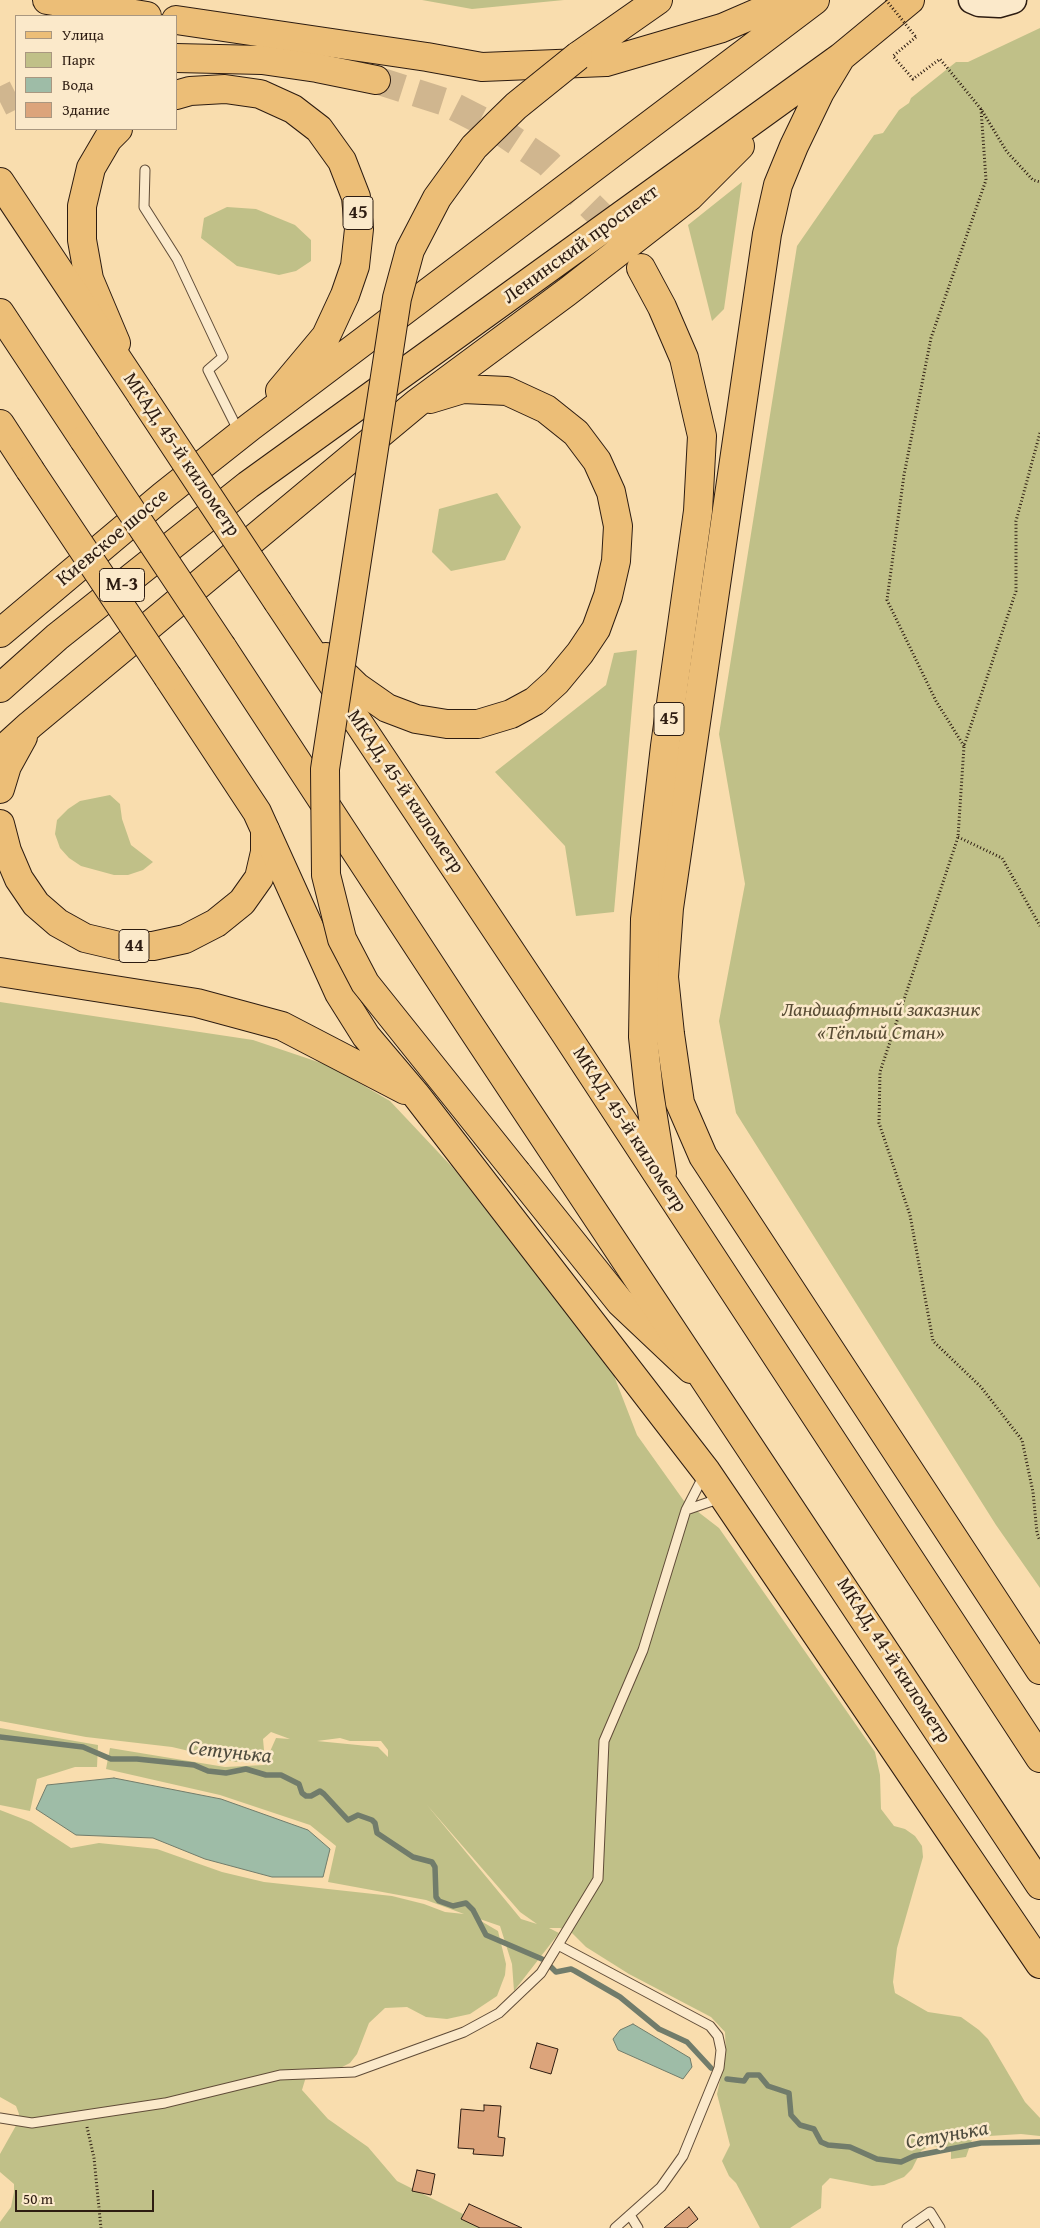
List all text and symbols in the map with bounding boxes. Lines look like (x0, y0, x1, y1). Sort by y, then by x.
legend (15, 15, 178, 130)
text: Улица (62, 24, 104, 45)
text: Парк (62, 49, 95, 70)
text: Вода (62, 74, 93, 95)
text: Здание (62, 99, 110, 120)
street label: Ленинский проспект (498, 180, 664, 310)
road number: 45 (343, 197, 373, 230)
street label: МКАД, 45-й километр (117, 369, 245, 541)
street label: Киевское шоссе (52, 484, 174, 592)
road number: М-3 (100, 568, 144, 602)
road number: 45 (654, 702, 684, 736)
street label: МКАД, 45-й километр (341, 706, 469, 878)
road number: 44 (119, 929, 149, 962)
park label: Ландшафтный заказник «Тёплый Стан» (782, 999, 980, 1046)
street label: МКАД, 45-й километр (567, 1043, 691, 1217)
street label: МКАД, 44-й километр (831, 1574, 955, 1748)
water label: Сетунька (187, 1736, 273, 1770)
water label: Сетунька (904, 2116, 990, 2156)
scale bar (18, 2180, 156, 2212)
text: 50 m (23, 2188, 53, 2209)

